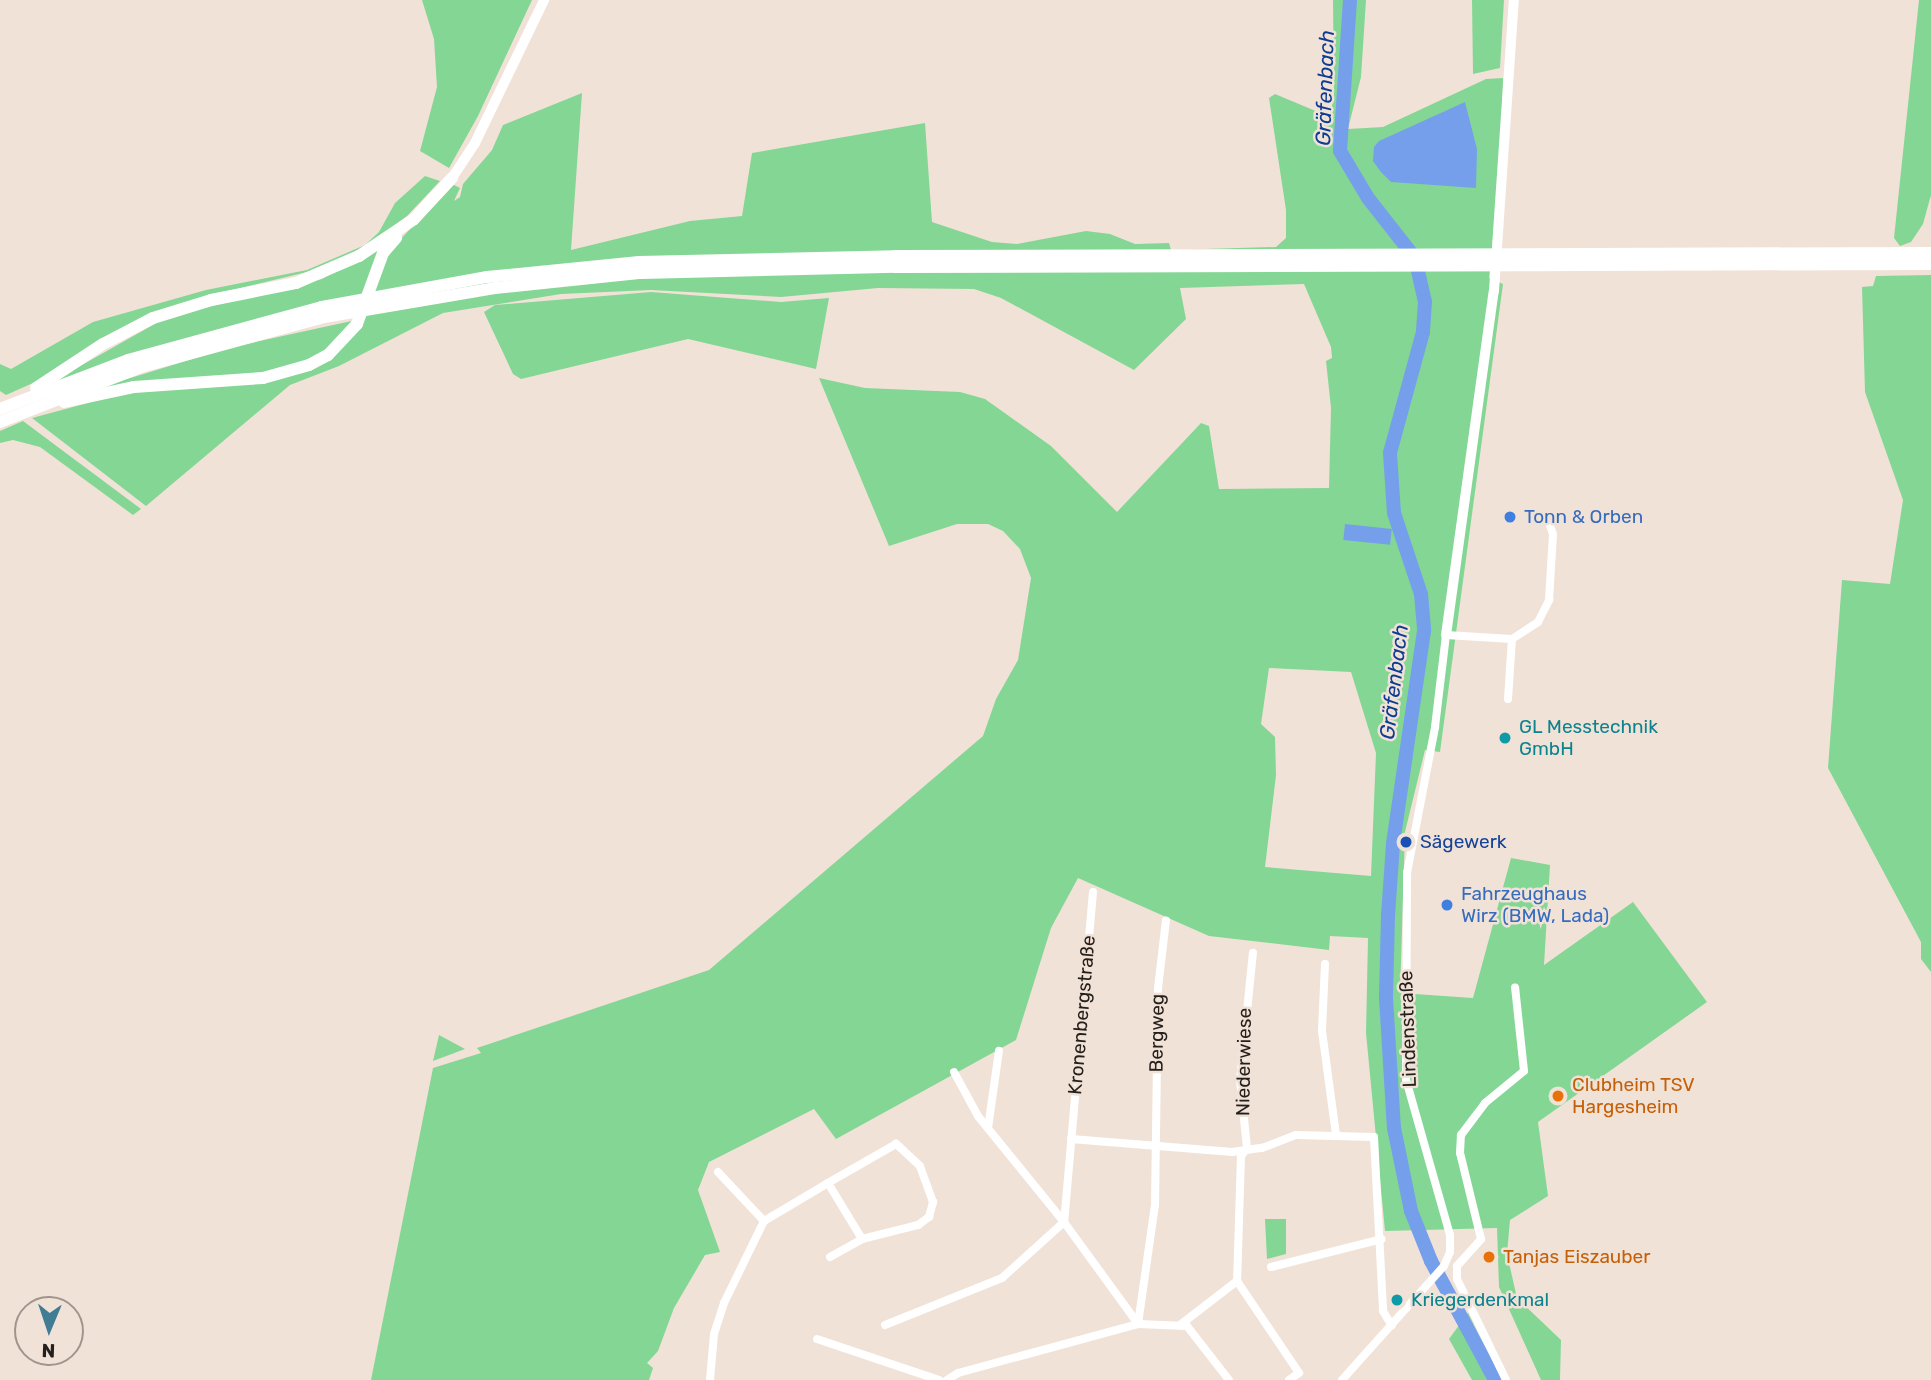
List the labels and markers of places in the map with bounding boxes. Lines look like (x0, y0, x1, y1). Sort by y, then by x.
place label: Tonn & Orben (1524, 506, 1643, 528)
marker: Tonn & Orben (1502, 509, 1518, 525)
place label: GL Messtechnik GmbH (1519, 716, 1658, 760)
marker: GL Messtechnik GmbH (1497, 730, 1513, 746)
place label: Sägewerk (1420, 831, 1507, 853)
marker: Sägewerk (1398, 834, 1414, 850)
place label: Fahrzeughaus Wirz (BMW, Lada) (1461, 883, 1609, 927)
marker: Fahrzeughaus Wirz (BMW, Lada) (1439, 897, 1455, 913)
place label: Clubheim TSV Hargesheim (1572, 1074, 1695, 1118)
marker: Clubheim TSV Hargesheim (1550, 1088, 1566, 1104)
place label: Tanjas Eiszauber (1503, 1246, 1650, 1268)
marker: Tanjas Eiszauber (1481, 1249, 1497, 1265)
place label: Kriegerdenkmal (1411, 1289, 1549, 1311)
marker: Kriegerdenkmal (1389, 1292, 1405, 1308)

